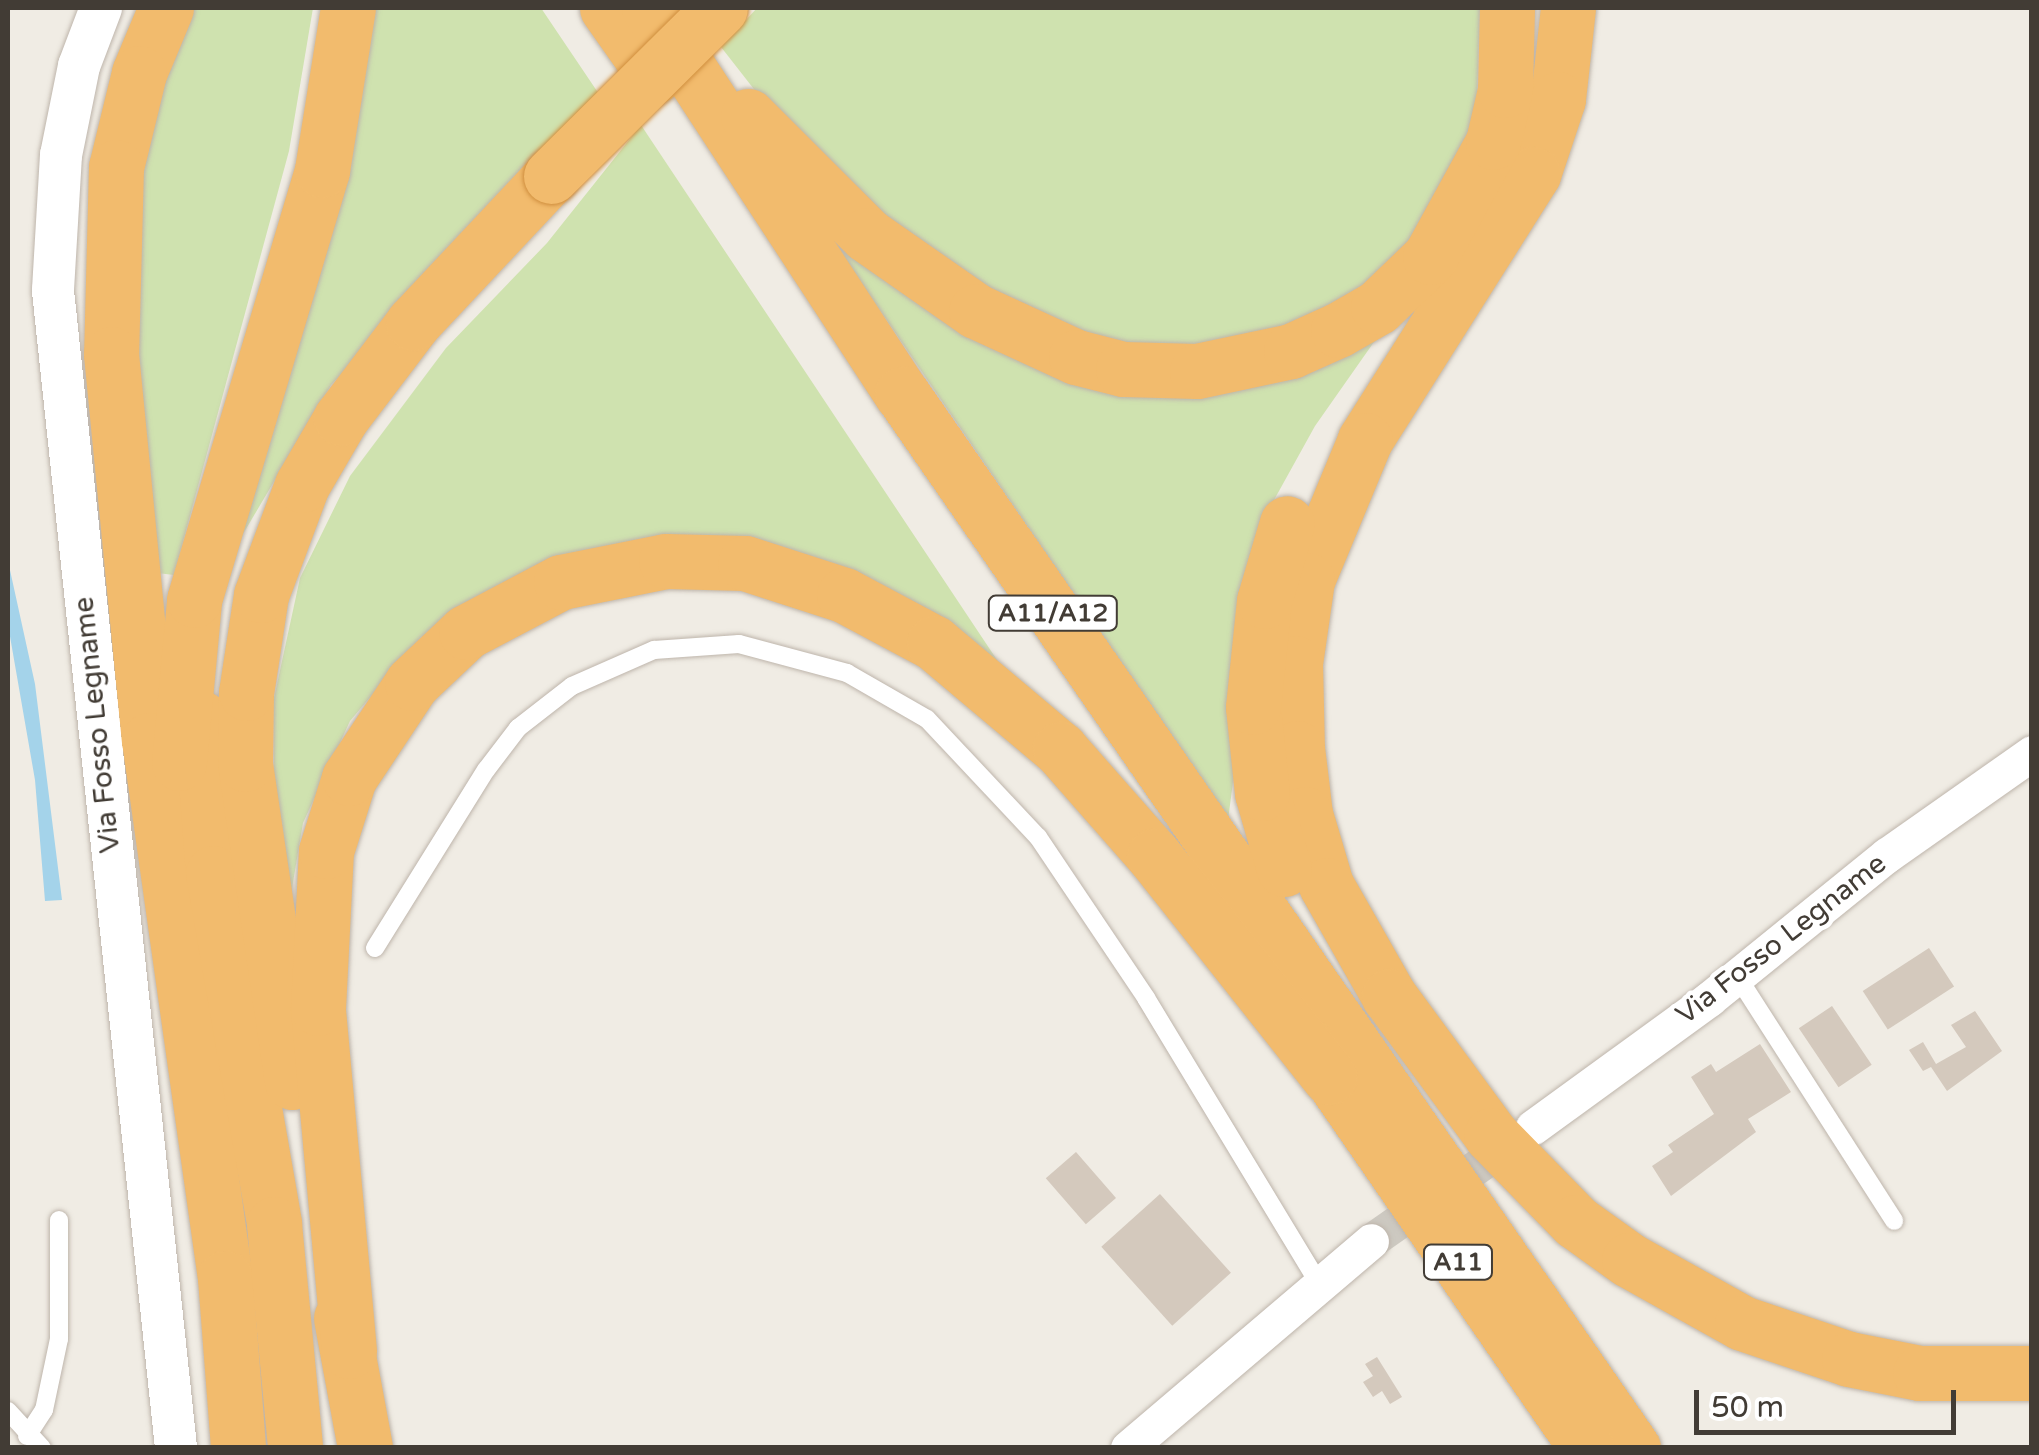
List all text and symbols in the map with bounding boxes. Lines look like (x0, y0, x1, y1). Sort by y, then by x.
road number: A11/A12 (986, 593, 1120, 633)
street label: Via Fosso Legname (67, 595, 127, 855)
street label: Via Fosso Legname (1669, 847, 1893, 1031)
road number: A11 (1420, 1242, 1496, 1282)
scale bar (1699, 1370, 1962, 1432)
text: 50 m (1711, 1389, 1784, 1426)

